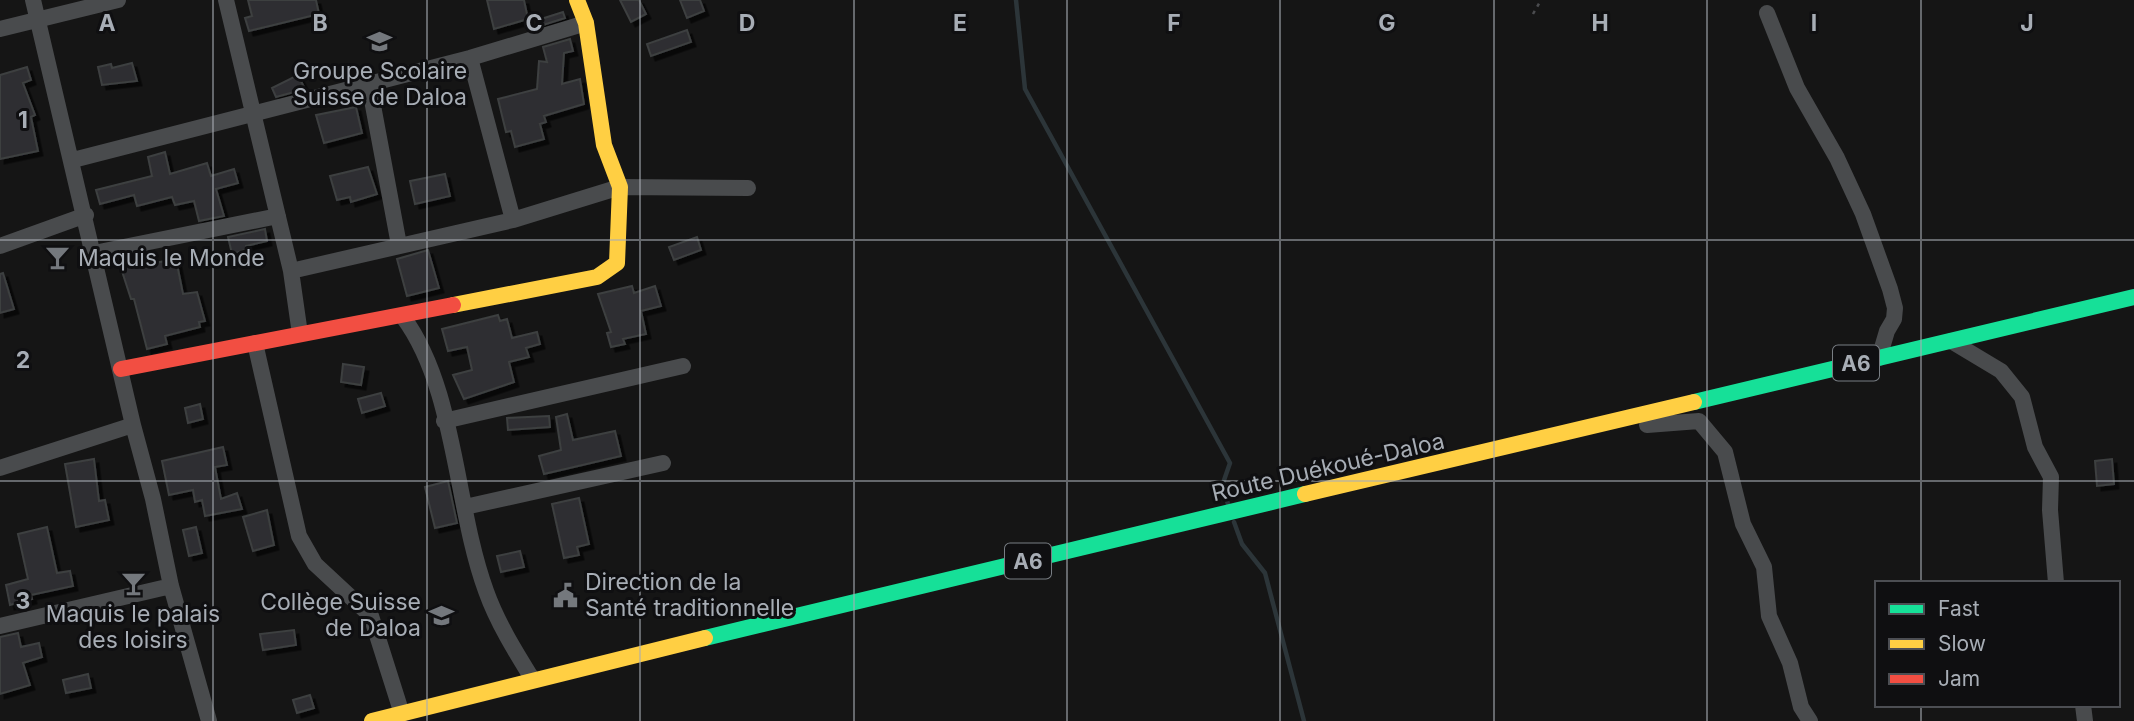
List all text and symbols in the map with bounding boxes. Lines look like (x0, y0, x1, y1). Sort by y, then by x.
text: A (98, 9, 116, 37)
text: B (312, 9, 328, 37)
text: C (525, 9, 543, 37)
text: D (739, 9, 755, 37)
text: E (953, 9, 967, 37)
text: F (1167, 9, 1181, 37)
text: G (1378, 9, 1396, 37)
text: H (1591, 9, 1609, 37)
text: I (1811, 9, 1817, 37)
text: J (2020, 9, 2034, 37)
school or university icon: Groupe Scolaire Suisse de Daloa (366, 27, 394, 55)
place label: Groupe Scolaire Suisse de Daloa (293, 57, 467, 111)
text: 1 (18, 106, 28, 134)
bar icon: Maquis le Monde (44, 244, 72, 272)
place label: Maquis le Monde (78, 244, 265, 272)
text: 2 (16, 346, 30, 374)
road number: A6 (1833, 346, 1879, 380)
street label: Route Duékoué-Daloa (1209, 427, 1447, 507)
road number: A6 (1005, 544, 1051, 578)
place label: Direction de la Santé traditionnelle (585, 568, 794, 622)
bar icon: Maquis le palais des loisirs (119, 570, 147, 598)
public building icon: Direction de la Santé traditionnelle (551, 581, 579, 609)
legend (1875, 581, 2120, 707)
text: 3 (16, 587, 30, 615)
place label: Collège Suisse de Daloa (260, 588, 421, 642)
text: Fast (1938, 596, 1980, 621)
place label: Maquis le palais des loisirs (46, 600, 220, 654)
school or university icon: Collège Suisse de Daloa (427, 601, 455, 629)
text: Slow (1938, 631, 1986, 656)
text: Jam (1938, 666, 1980, 691)

